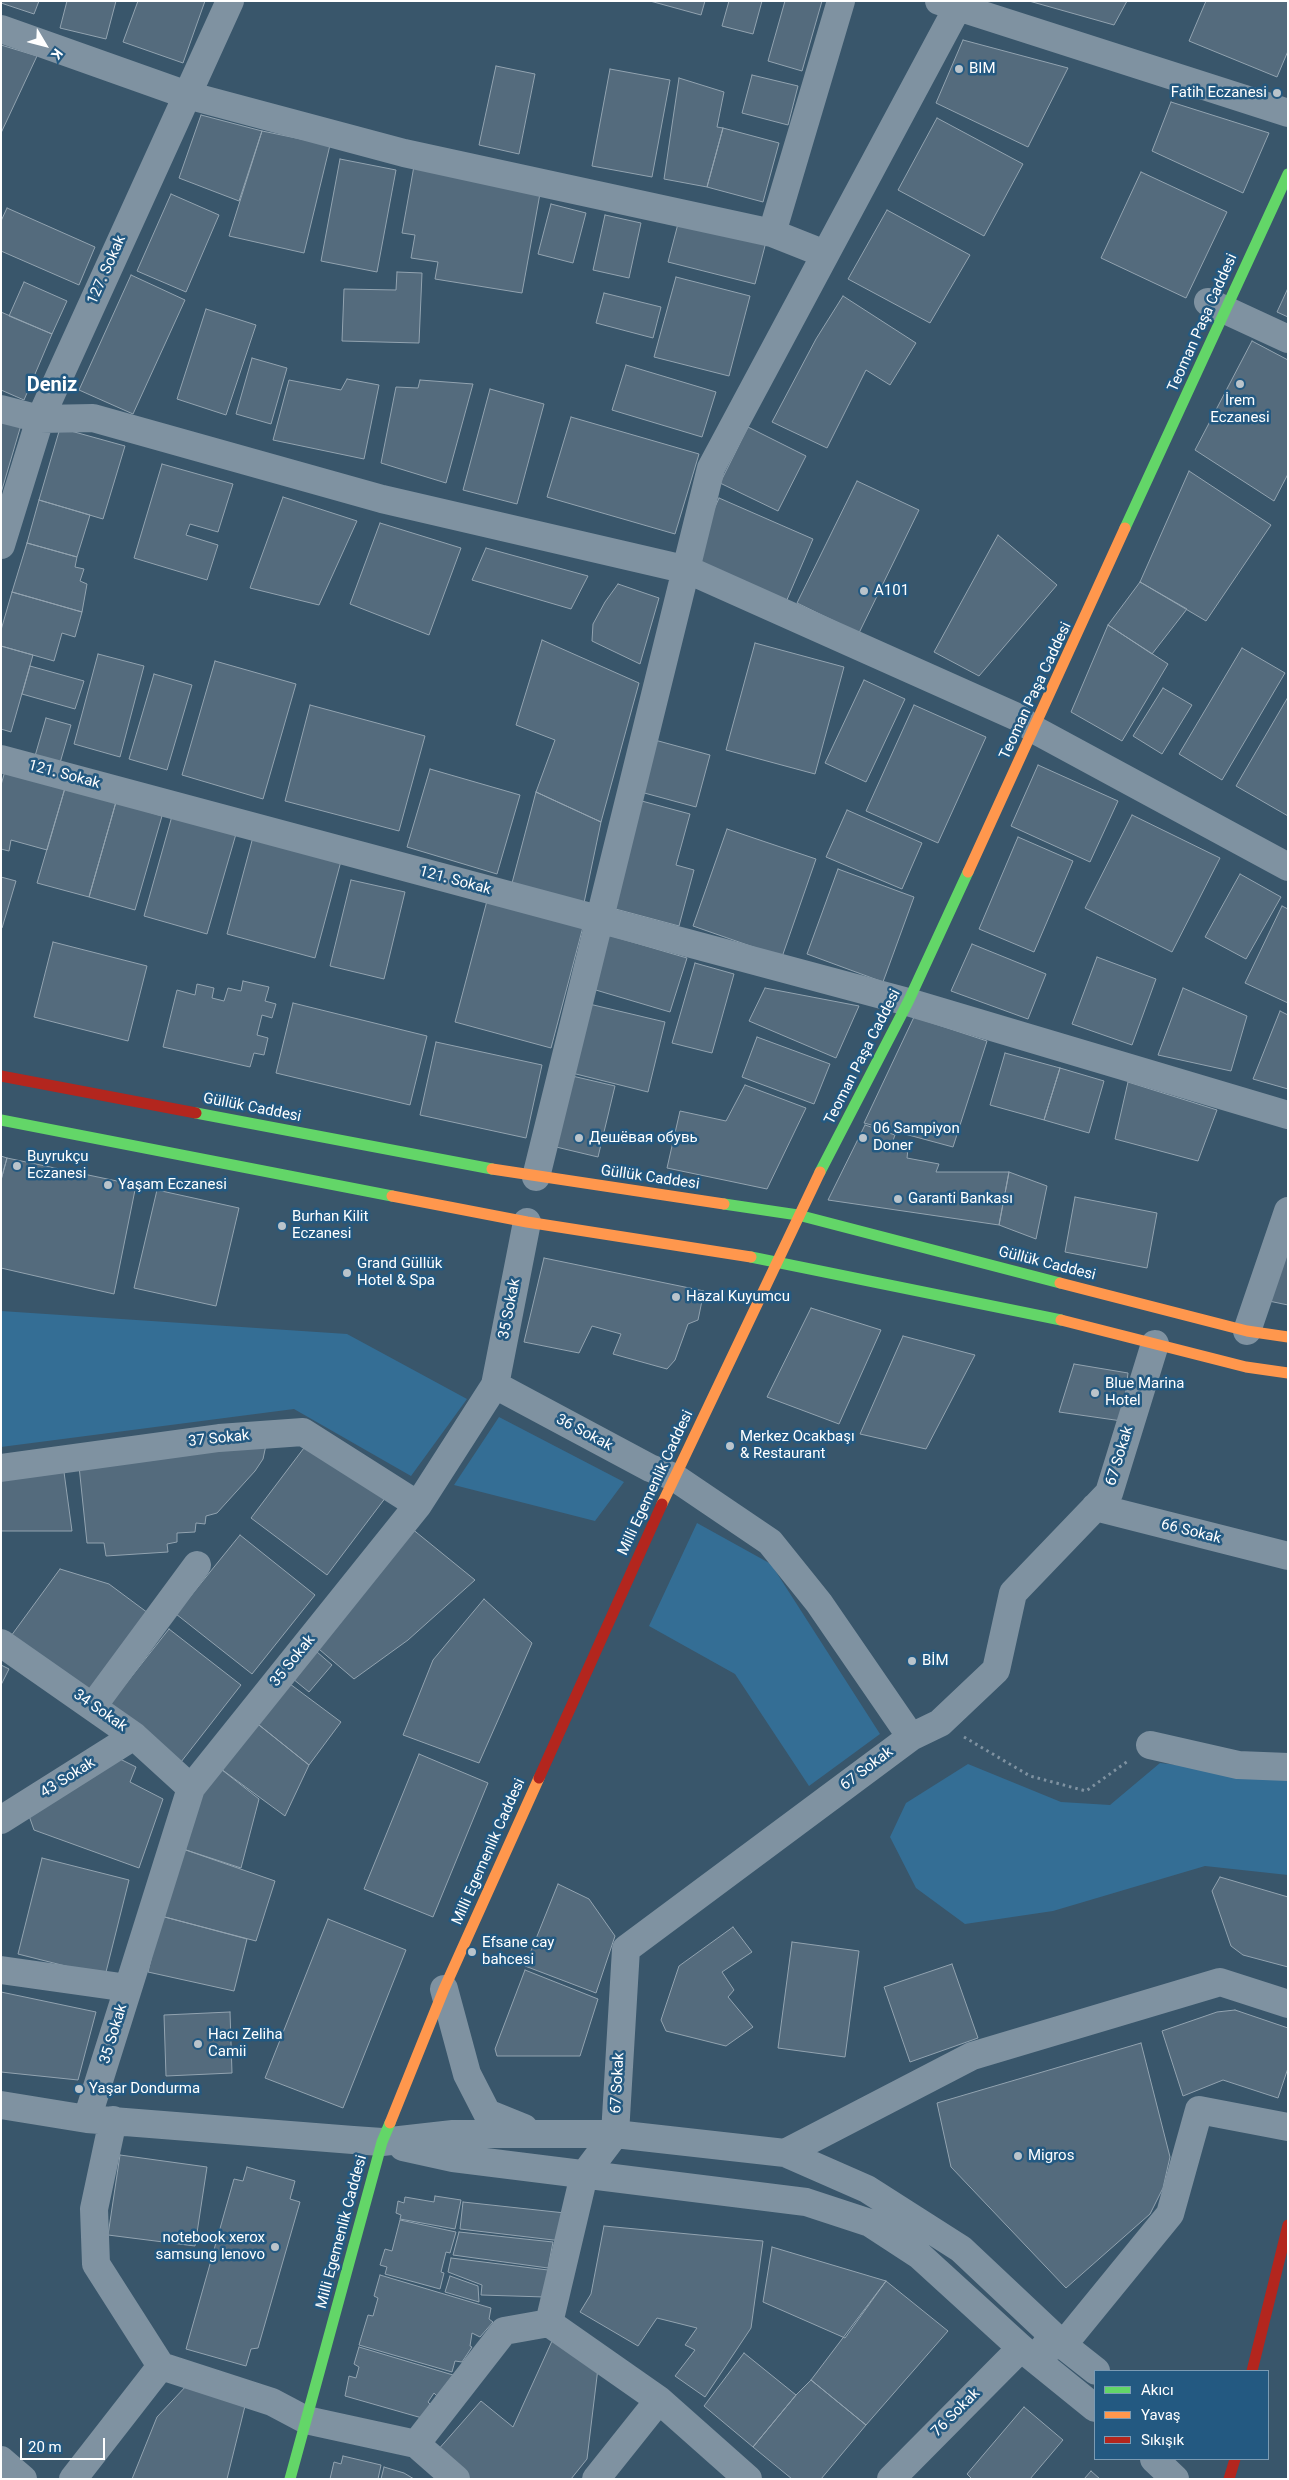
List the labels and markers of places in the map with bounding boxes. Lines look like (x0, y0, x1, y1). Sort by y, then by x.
place label: BIM (969, 60, 996, 78)
marker: BIM (953, 63, 965, 75)
place label: Fatih Eczanesi (1171, 84, 1267, 102)
marker: Fatih Eczanesi (1271, 87, 1283, 99)
marker: İrem Eczanesi (1234, 378, 1246, 390)
place label: İrem Eczanesi (1210, 392, 1270, 427)
place label: A101 (874, 582, 909, 600)
marker: A101 (858, 585, 870, 597)
place label: 06 Sampiyon Doner (873, 1120, 960, 1155)
place label: Дешёвая обувь (589, 1129, 698, 1147)
marker: Дешёвая обувь (573, 1132, 585, 1144)
marker: 06 Sampiyon Doner (857, 1132, 869, 1144)
place label: Buyrukçu Eczanesi (27, 1148, 89, 1183)
marker: Buyrukçu Eczanesi (11, 1160, 23, 1172)
place label: Yaşam Eczanesi (118, 1176, 227, 1194)
marker: Yaşam Eczanesi (102, 1179, 114, 1191)
place label: Garanti Bankası (908, 1190, 1013, 1208)
marker: Garanti Bankası (892, 1193, 904, 1205)
place label: Burhan Kilit Eczanesi (292, 1208, 368, 1243)
marker: Burhan Kilit Eczanesi (276, 1220, 288, 1232)
place label: Grand Güllük Hotel & Spa (357, 1255, 442, 1290)
marker: Grand Güllük Hotel & Spa (341, 1267, 353, 1279)
place label: Hazal Kuyumcu (686, 1288, 790, 1306)
marker: Hazal Kuyumcu (670, 1291, 682, 1303)
place label: Blue Marina Hotel (1105, 1375, 1184, 1410)
marker: Blue Marina Hotel (1089, 1387, 1101, 1399)
place label: Merkez Ocakbaşı & Restaurant (740, 1428, 855, 1463)
marker: Merkez Ocakbaşı & Restaurant (724, 1440, 736, 1452)
place label: BİM (922, 1652, 949, 1670)
marker: BİM (906, 1655, 918, 1667)
place label: Efsane cay bahcesi (482, 1934, 554, 1969)
marker: Efsane cay bahcesi (466, 1946, 478, 1958)
place label: Hacı Zeliha Camii (208, 2026, 283, 2061)
marker: Hacı Zeliha Camii (192, 2038, 204, 2050)
place label: Yaşar Dondurma (89, 2080, 200, 2098)
marker: Yaşar Dondurma (73, 2083, 85, 2095)
place label: Migros (1028, 2147, 1074, 2165)
marker: Migros (1012, 2150, 1024, 2162)
place label: notebook xerox samsung lenovo (155, 2229, 265, 2264)
marker: notebook xerox samsung lenovo (269, 2241, 281, 2253)

